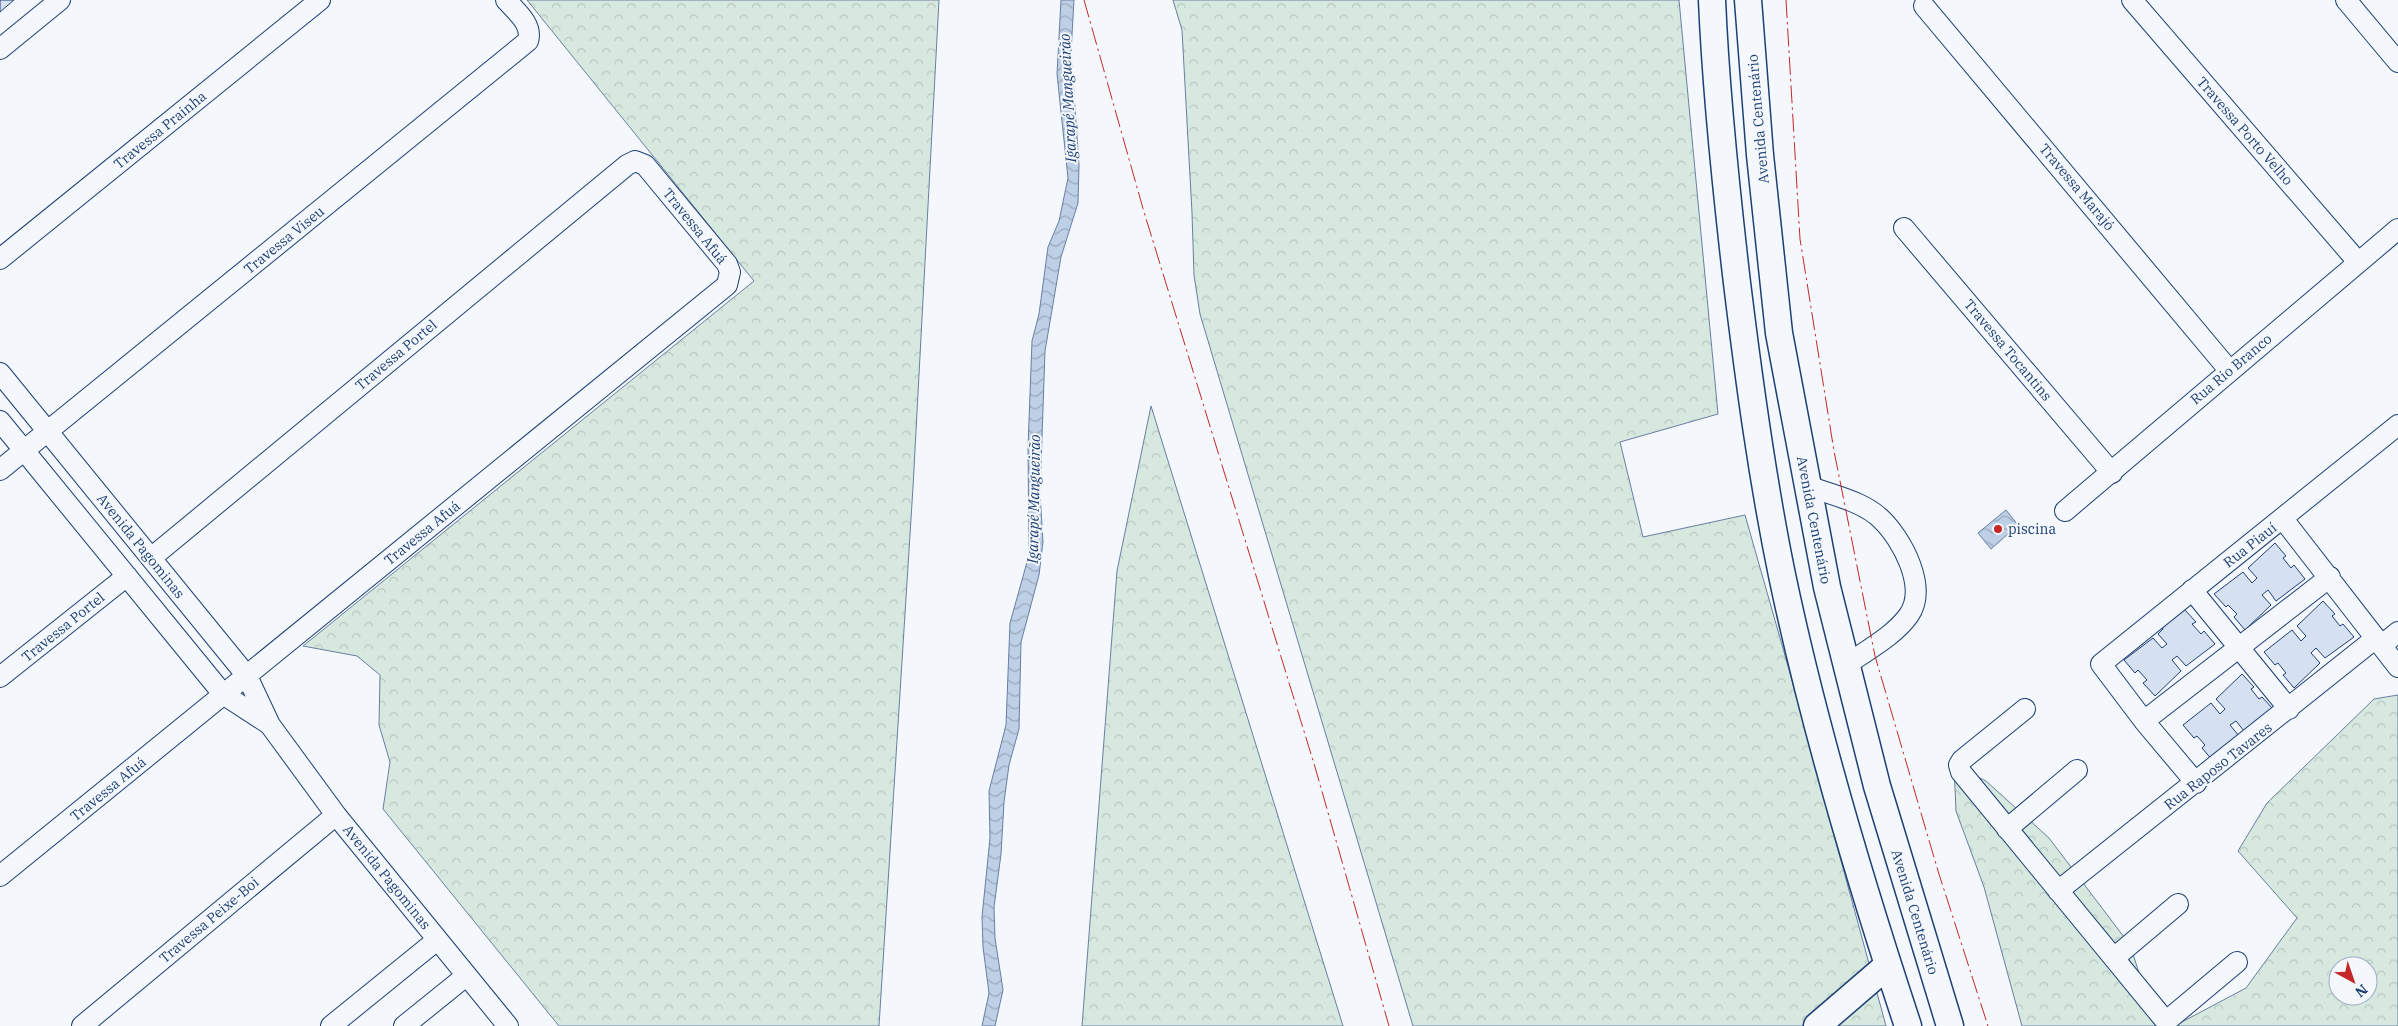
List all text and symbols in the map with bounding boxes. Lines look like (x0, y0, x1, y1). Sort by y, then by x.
water label: Igarapé Mangueirão (1055, 33, 1080, 164)
street label: Avenida Centenário (1743, 53, 1773, 184)
street label: Travessa Porto Velho (2193, 73, 2297, 189)
street label: Travessa Prainha (110, 87, 210, 173)
street label: Travessa Marajó (2035, 140, 2119, 234)
street label: Travessa Afuá (659, 184, 731, 268)
street label: Travessa Viseu (240, 202, 328, 278)
street label: Travessa Tocantins (1960, 295, 2056, 405)
street label: Travessa Portel (351, 316, 441, 394)
street label: Rua Rio Branco (2187, 330, 2276, 408)
water label: Igarapé Mangueirão (1023, 434, 1044, 565)
street label: Avenida Centenário (1793, 455, 1835, 586)
street label: Avenida Pagominas (93, 490, 189, 602)
street label: Travessa Afuá (380, 497, 464, 569)
street label: Rua Piauí (2220, 519, 2280, 571)
place label: piscina (2008, 520, 2056, 538)
marker: piscina (1992, 523, 2004, 535)
street label: Travessa Portel (18, 588, 108, 666)
street label: Rua Raposo Tavares (2160, 718, 2276, 814)
street label: Travessa Afuá (66, 753, 150, 825)
street label: Avenida Pagominas (339, 821, 435, 933)
street label: Avenida Centenário (1887, 847, 1943, 977)
street label: Travessa Peixe-Boi (155, 873, 263, 967)
north arrow (2328, 956, 2378, 1006)
text: N (2351, 981, 2371, 1001)

